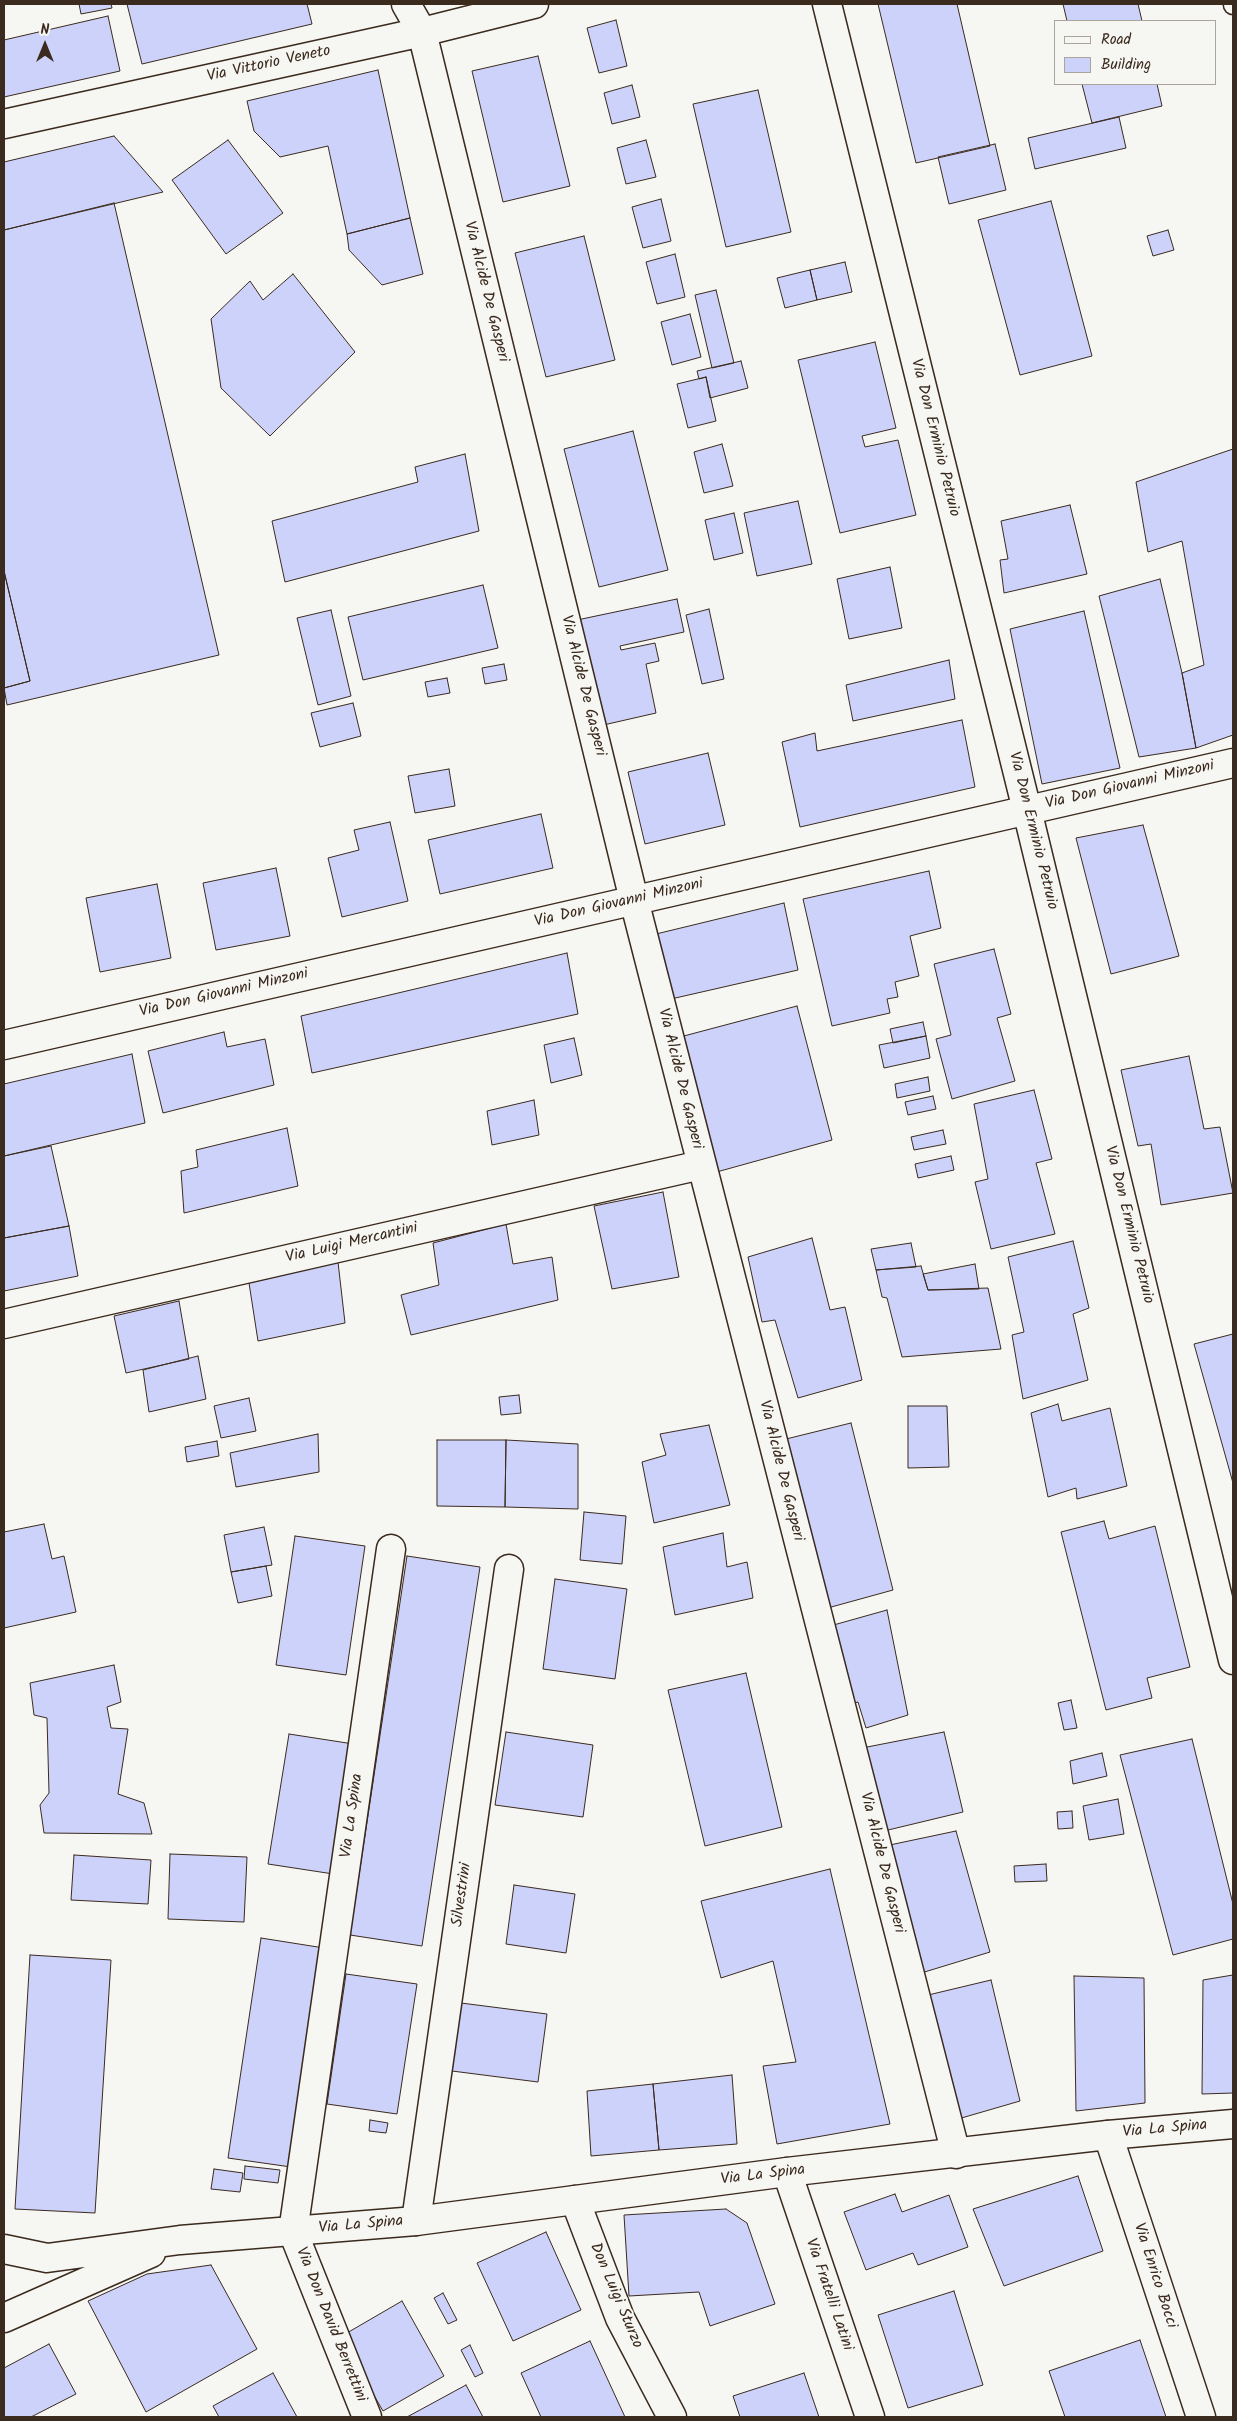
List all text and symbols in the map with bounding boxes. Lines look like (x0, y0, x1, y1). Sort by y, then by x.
text: N (41, 19, 49, 41)
north arrow (20, 20, 70, 70)
legend (1054, 20, 1217, 85)
text: Road (1101, 28, 1131, 52)
street label: Via Vittorio Veneto (205, 43, 333, 87)
text: Building (1101, 53, 1151, 77)
street label: Via Alcide De Gasperi (458, 220, 512, 364)
street label: Via Don Erminio Petruio (905, 357, 963, 519)
street label: Via Alcide De Gasperi (555, 614, 609, 758)
street label: Via Don Erminio Petruio (1003, 750, 1061, 912)
street label: Via Don Giovanni Minzoni (1044, 757, 1216, 815)
street label: Via Don Giovanni Minzoni (533, 875, 705, 933)
street label: Via Don Giovanni Minzoni (138, 965, 310, 1023)
street label: Via Alcide De Gasperi (652, 1007, 706, 1151)
street label: Via Don Erminio Petruio (1099, 1144, 1157, 1306)
street label: Via Luigi Mercantini (284, 1219, 420, 1269)
street label: Via Alcide De Gasperi (753, 1399, 807, 1543)
street label: Via La Spina (338, 1773, 368, 1859)
street label: Via Alcide De Gasperi (854, 1791, 908, 1935)
street label: Silvestrini (449, 1862, 477, 1928)
street label: Via La Spina (1122, 2117, 1208, 2143)
street label: Via La Spina (720, 2161, 806, 2191)
street label: Via La Spina (318, 2213, 404, 2239)
street label: Via Enrico Bocci (1128, 2221, 1180, 2331)
street label: Via Fratelli Latini (800, 2236, 856, 2354)
street label: Don Luigi Sturzo (584, 2240, 646, 2352)
street label: Via Don David Berrettini (290, 2245, 370, 2405)

